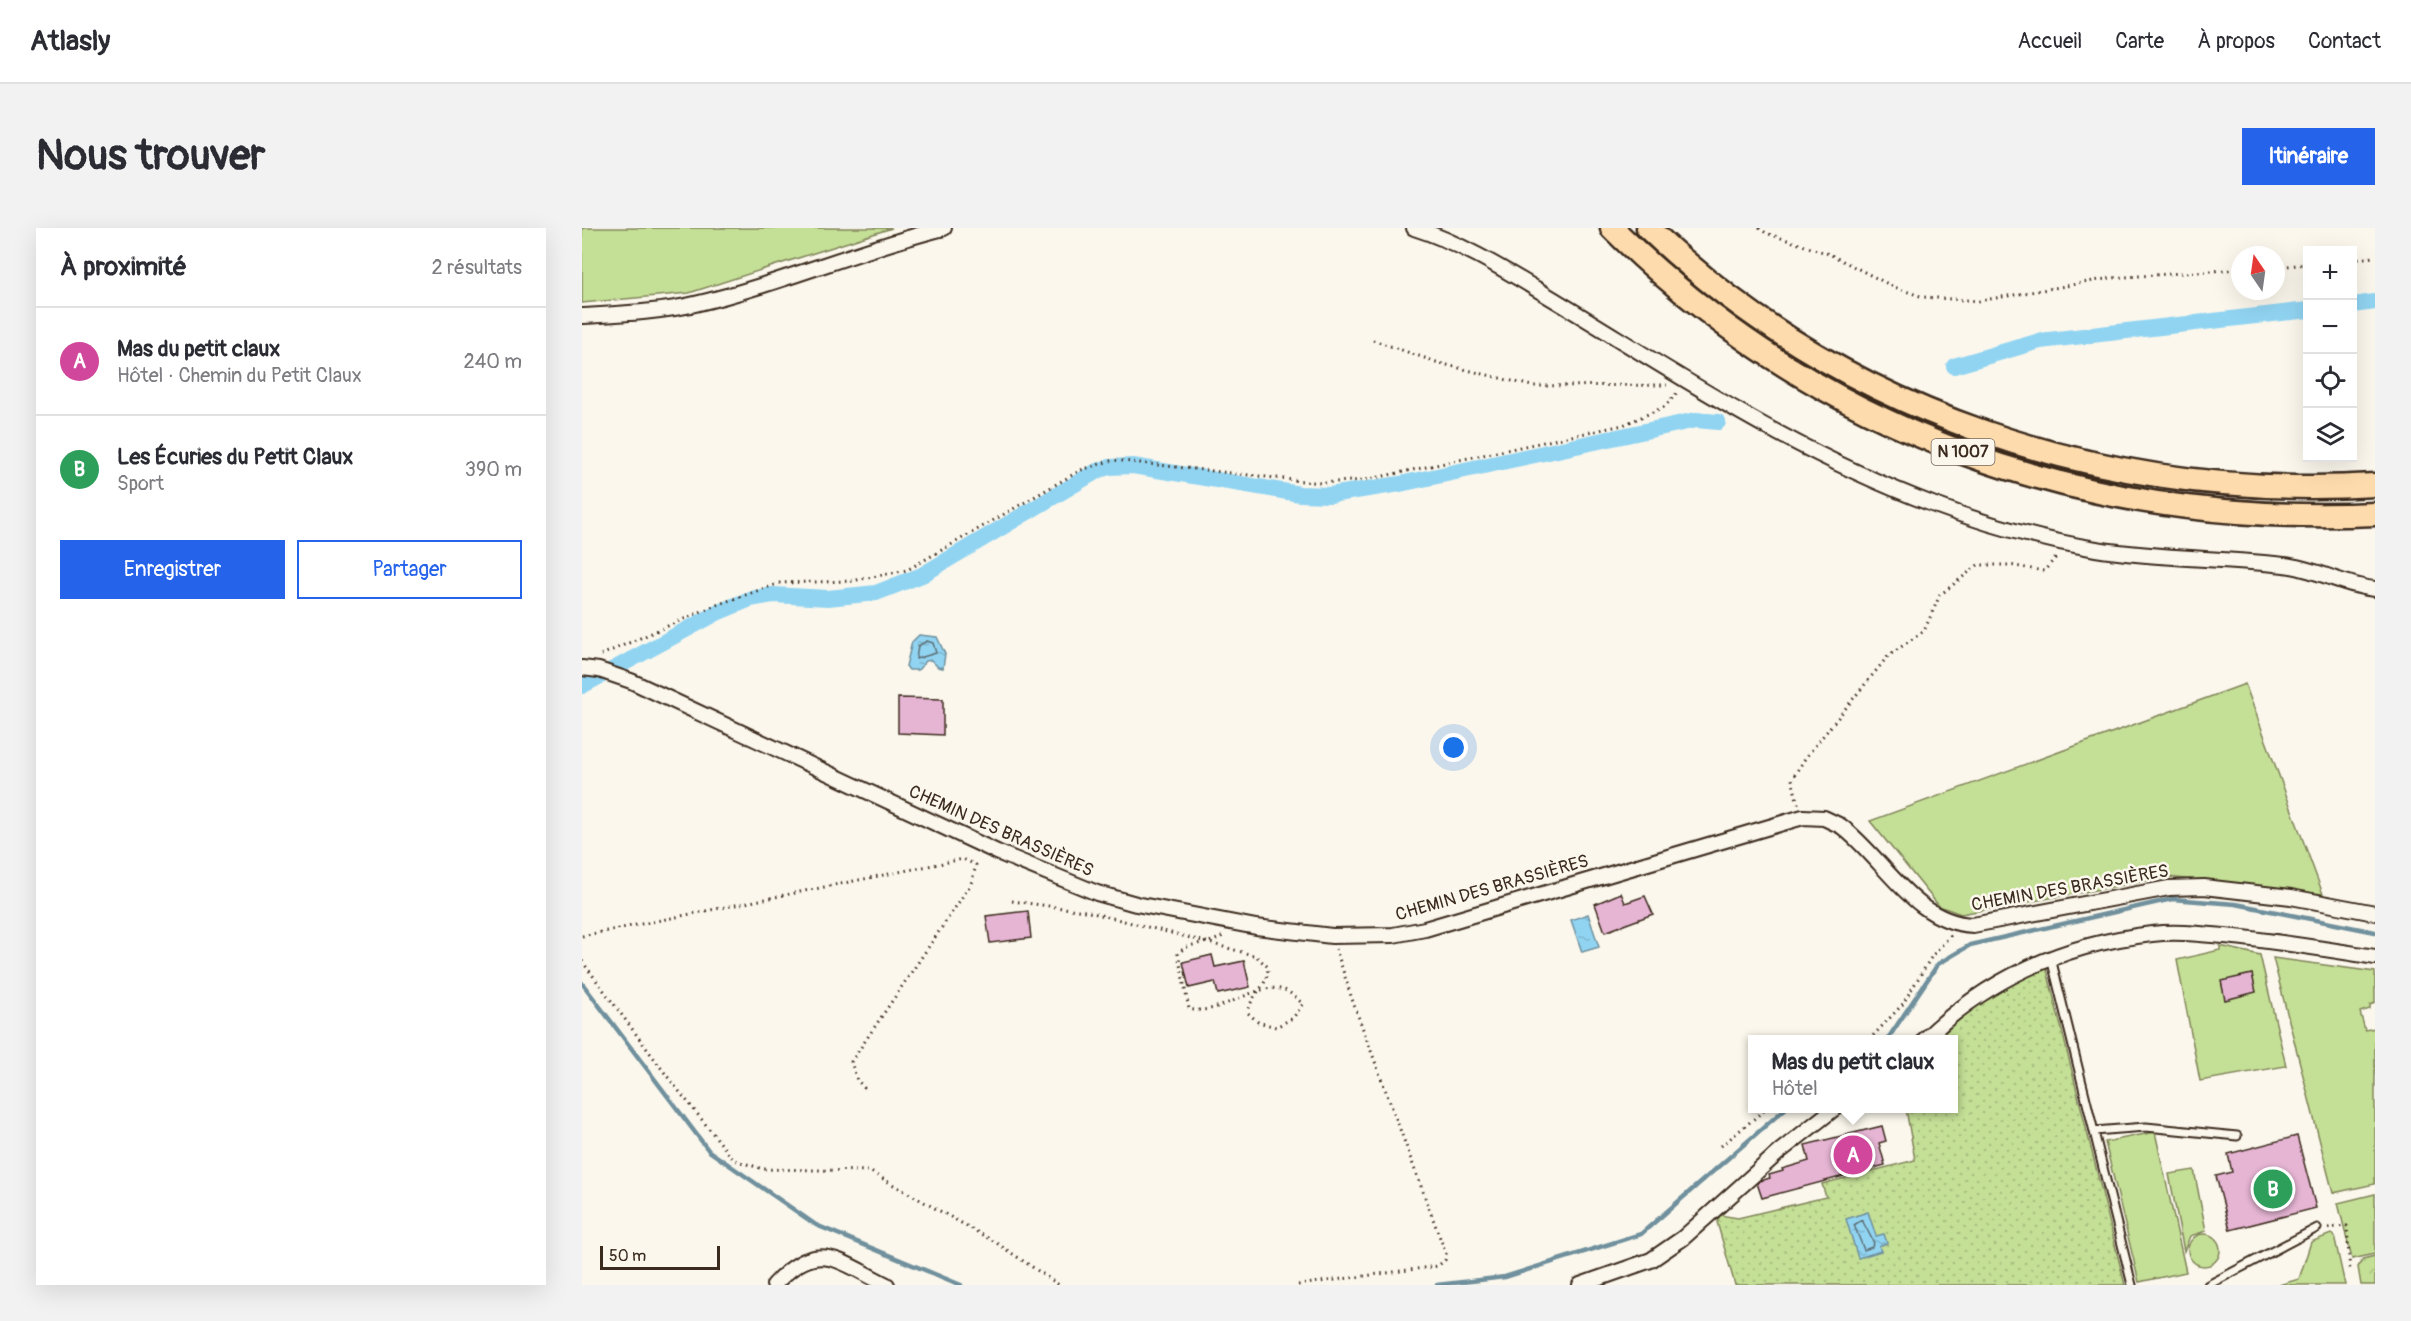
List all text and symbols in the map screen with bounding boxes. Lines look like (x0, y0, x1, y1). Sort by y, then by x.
text: Atlasly (30, 24, 110, 59)
text: Accueil (2018, 28, 2082, 55)
text: Carte (2115, 28, 2164, 55)
text: À propos (2197, 28, 2275, 55)
text: Contact (2308, 28, 2381, 55)
button: Itinéraire (2242, 128, 2375, 185)
text: Nous trouver (36, 130, 265, 182)
north arrow (2231, 246, 2285, 300)
map controls (2303, 246, 2357, 462)
button: + (2303, 246, 2357, 300)
text: À proximité (60, 251, 187, 283)
text: 2 résultats (432, 255, 522, 280)
button: − (2303, 300, 2357, 354)
text: Mas du petit claux (117, 335, 280, 363)
text: A (73, 349, 86, 374)
text: 240 m (463, 349, 522, 374)
button: locate (2303, 354, 2357, 408)
text: Hôtel · Chemin du Petit Claux (117, 363, 362, 388)
button: layers (2303, 408, 2357, 462)
road number: N 1007 (1932, 439, 1994, 465)
text: Les Écuries du Petit Claux (117, 443, 353, 471)
text: B (74, 457, 85, 482)
text: 390 m (465, 457, 522, 482)
text: Sport (117, 471, 164, 496)
button: Enregistrer (60, 540, 285, 599)
button: Partager (297, 540, 522, 599)
your location (1439, 733, 1468, 762)
street label: CHEMIN DES BRASSIÈRES (905, 780, 1097, 882)
street label: CHEMIN DES BRASSIÈRES (1393, 849, 1591, 927)
street label: CHEMIN DES BRASSIÈRES (1970, 859, 2170, 917)
popup (1748, 1035, 1958, 1113)
text: Mas du petit claux (1771, 1048, 1935, 1076)
text: Hôtel (1771, 1076, 1818, 1101)
pin: A (1834, 1132, 1872, 1178)
pin: B (2254, 1166, 2292, 1212)
scale bar (600, 1243, 720, 1270)
text: 50 m (609, 1246, 646, 1266)

